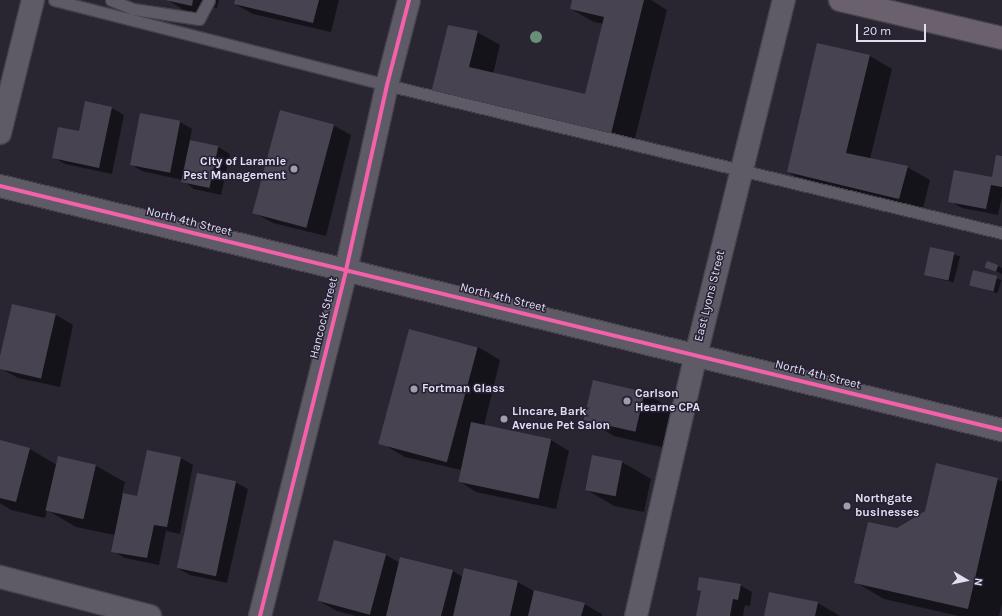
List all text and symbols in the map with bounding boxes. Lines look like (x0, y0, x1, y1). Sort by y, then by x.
scale bar (858, 16, 928, 42)
text: 20 m (863, 24, 891, 38)
place label: City of Laramie Pest Management (183, 155, 286, 183)
marker: City of Laramie Pest Management (289, 164, 299, 174)
street label: North 4th Street (145, 204, 233, 240)
street label: East Lyons Street (692, 249, 728, 343)
street label: Hancock Street (307, 276, 341, 360)
street label: North 4th Street (459, 280, 547, 316)
street label: North 4th Street (774, 357, 862, 393)
place label: Fortman Glass (422, 382, 505, 396)
marker: Fortman Glass (409, 384, 419, 394)
place label: Carlson Hearne CPA (635, 387, 700, 415)
marker: Carlson Hearne CPA (622, 396, 632, 406)
place label: Lincare, Bark Avenue Pet Salon (512, 405, 610, 433)
marker: Lincare, Bark Avenue Pet Salon (499, 414, 509, 424)
place label: Northgate businesses (855, 492, 919, 520)
marker: Northgate businesses (842, 501, 852, 511)
north arrow (946, 560, 986, 600)
text: N (971, 577, 985, 587)

